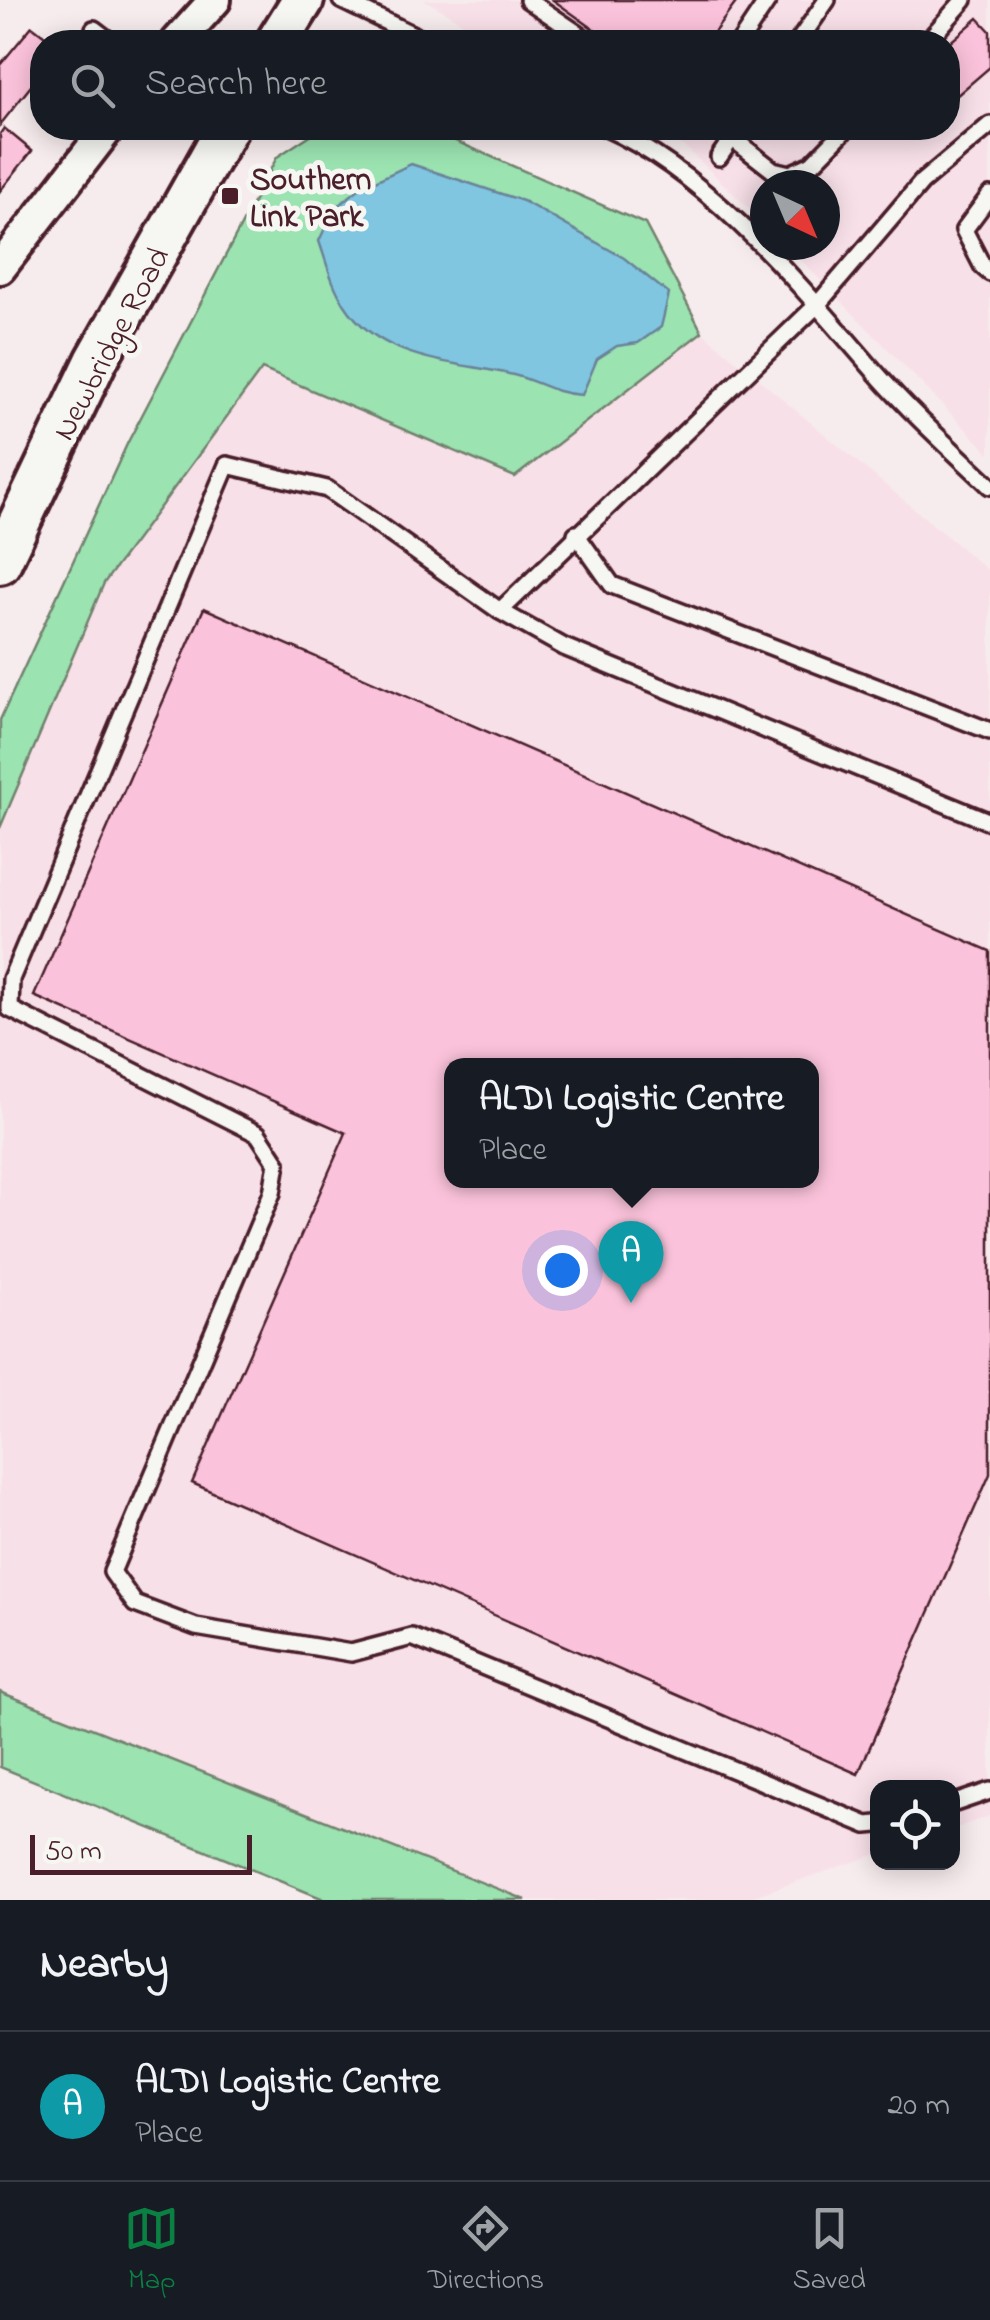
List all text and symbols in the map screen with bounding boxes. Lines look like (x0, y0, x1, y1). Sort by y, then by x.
search box (30, 30, 960, 140)
text: Search here (145, 57, 327, 113)
icon: search (65, 58, 120, 113)
place label: Southern Link Park (250, 158, 372, 242)
north arrow (750, 170, 840, 260)
marker: Southern Link Park (219, 185, 241, 207)
street label: Newbridge Road (42, 239, 184, 450)
popup (444, 1058, 819, 1188)
text: ALDI Logistic Centre (479, 1072, 784, 1128)
text: Place (479, 1128, 547, 1175)
pin: A (598, 1220, 664, 1303)
your location (537, 1245, 588, 1296)
map controls (870, 1780, 960, 1870)
button: locate (870, 1780, 960, 1870)
scale bar (30, 1830, 252, 1874)
text: 50 m (45, 1832, 102, 1873)
text: Nearby (40, 1935, 168, 1996)
text: ALDI Logistic Centre (135, 2055, 440, 2111)
text: A (63, 2083, 82, 2130)
text: 20 m (887, 2083, 950, 2130)
text: Place (135, 2111, 203, 2158)
tab: Map (124, 2201, 179, 2302)
tab: Directions (428, 2201, 544, 2302)
tab: Saved (793, 2201, 866, 2302)

